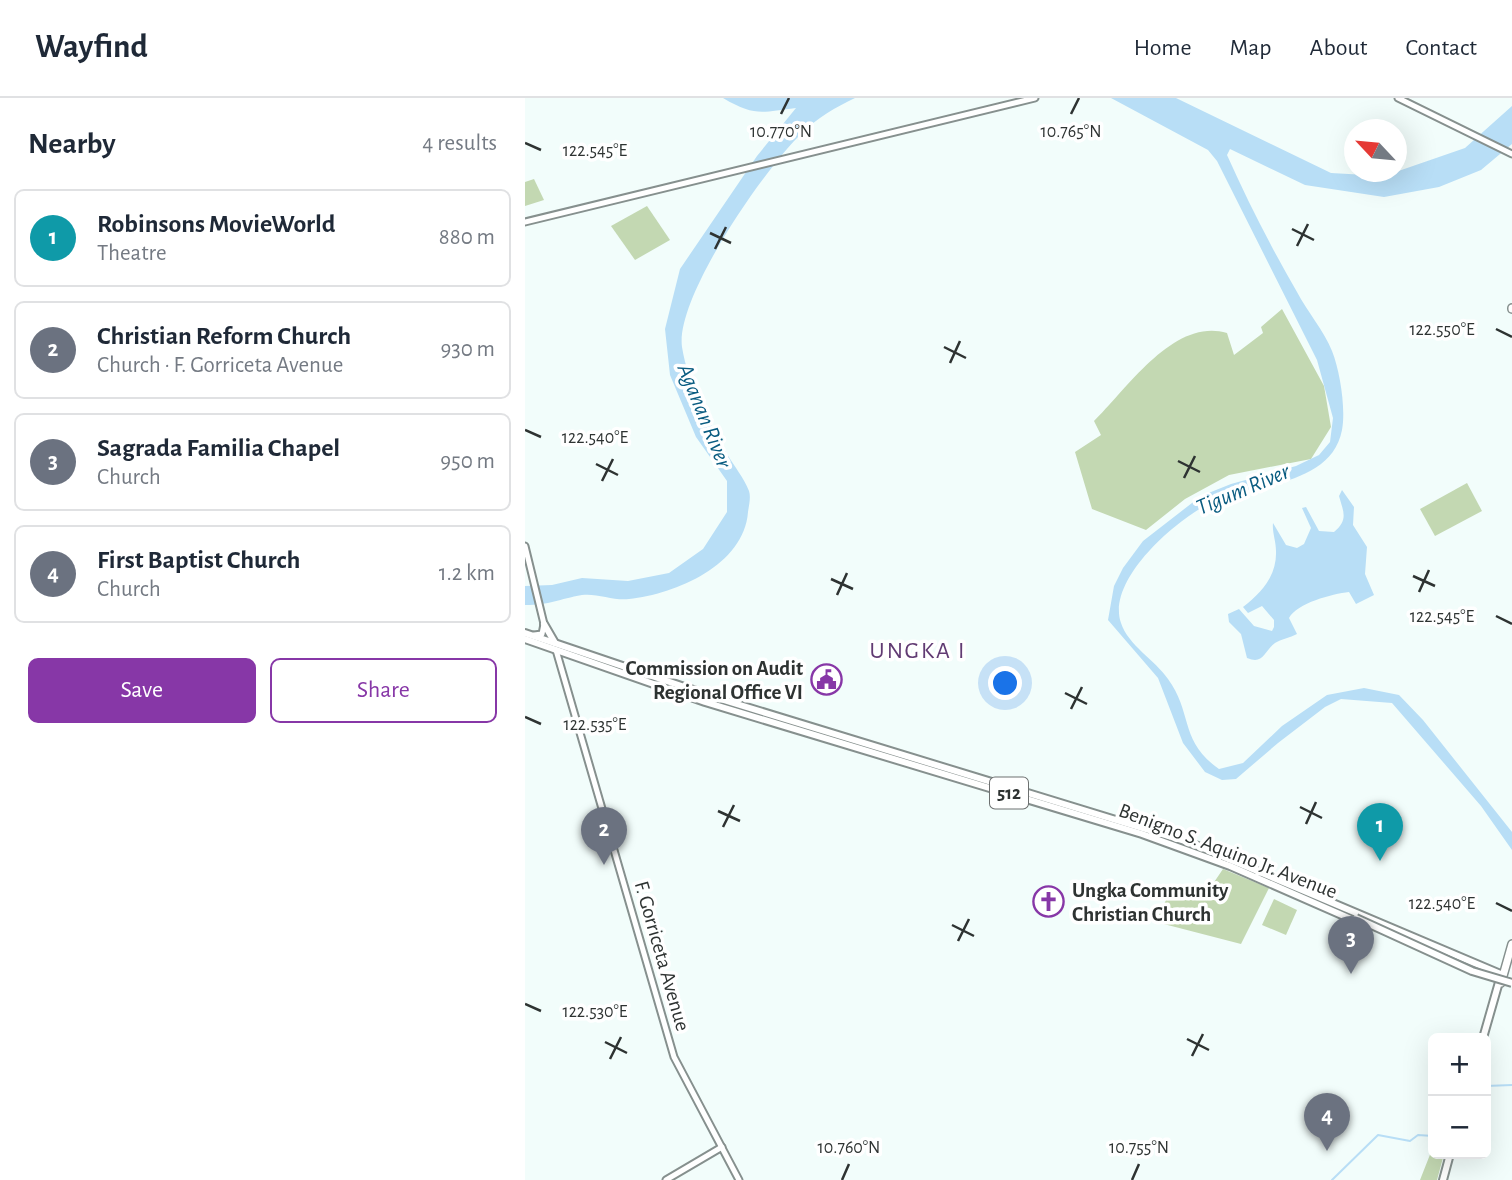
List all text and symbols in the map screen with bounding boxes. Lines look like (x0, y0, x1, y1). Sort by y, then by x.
text: Wayfind (35, 31, 148, 64)
text: Home (1134, 36, 1192, 60)
text: Map (1230, 36, 1272, 60)
text: About (1310, 36, 1367, 60)
text: Contact (1405, 36, 1477, 60)
north arrow (1344, 119, 1407, 182)
text: 10.770°N (750, 123, 812, 141)
text: 10.765°N (1041, 123, 1101, 141)
text: Nearby (28, 129, 116, 159)
text: 4 results (422, 132, 497, 155)
text: 122.545°E (563, 142, 627, 160)
text: Robinsons MovieWorld (97, 211, 335, 237)
text: 1 (49, 226, 57, 249)
text: 880 m (439, 226, 495, 249)
text: Theatre (97, 242, 167, 265)
text: 122.550°E (1409, 321, 1475, 339)
text: Christian Reform Church (97, 323, 351, 349)
text: 2 (48, 338, 58, 361)
text: 930 m (440, 338, 495, 361)
text: Church · F. Gorriceta Avenue (97, 354, 343, 377)
water label: Aganan River (672, 360, 735, 472)
text: 122.540°E (562, 429, 628, 447)
text: Sagrada Familia Chapel (97, 435, 340, 461)
text: 3 (48, 450, 58, 473)
text: 950 m (440, 450, 495, 473)
water label: Tigum River (1193, 460, 1294, 520)
text: Church (97, 466, 161, 489)
text: First Baptist Church (97, 547, 300, 573)
text: 4 (47, 562, 59, 585)
text: 1.2 km (439, 562, 495, 585)
text: Church (97, 578, 161, 601)
text: 122.545°E (1410, 608, 1474, 626)
district label: UNGKA I (870, 639, 966, 663)
button: Save (28, 658, 256, 723)
button: Share (270, 658, 497, 723)
place label: Commission on Audit Regional Office VI (626, 658, 803, 703)
public building icon: Commission on Audit Regional Office VI (809, 663, 843, 697)
your location (988, 666, 1022, 700)
text: 122.535°E (563, 716, 627, 734)
road number: 512 (990, 778, 1028, 808)
street label: Benigno S. Aquino Jr. Avenue (1116, 800, 1340, 902)
pin: 1 (1357, 803, 1403, 861)
pin: 2 (581, 807, 627, 865)
street label: F. Gorriceta Avenue (631, 879, 693, 1033)
place label: Ungka Community Christian Church (1072, 880, 1229, 925)
church icon: Ungka Community Christian Church (1032, 885, 1066, 919)
text: 122.540°E (1409, 895, 1475, 913)
pin: 3 (1328, 916, 1374, 974)
text: 122.530°E (562, 1003, 628, 1021)
map controls (1428, 1033, 1491, 1159)
button: + (1428, 1033, 1491, 1096)
pin: 4 (1304, 1093, 1350, 1151)
button: − (1428, 1096, 1491, 1159)
text: 10.760°N (818, 1139, 880, 1157)
text: 10.755°N (1109, 1139, 1169, 1157)

